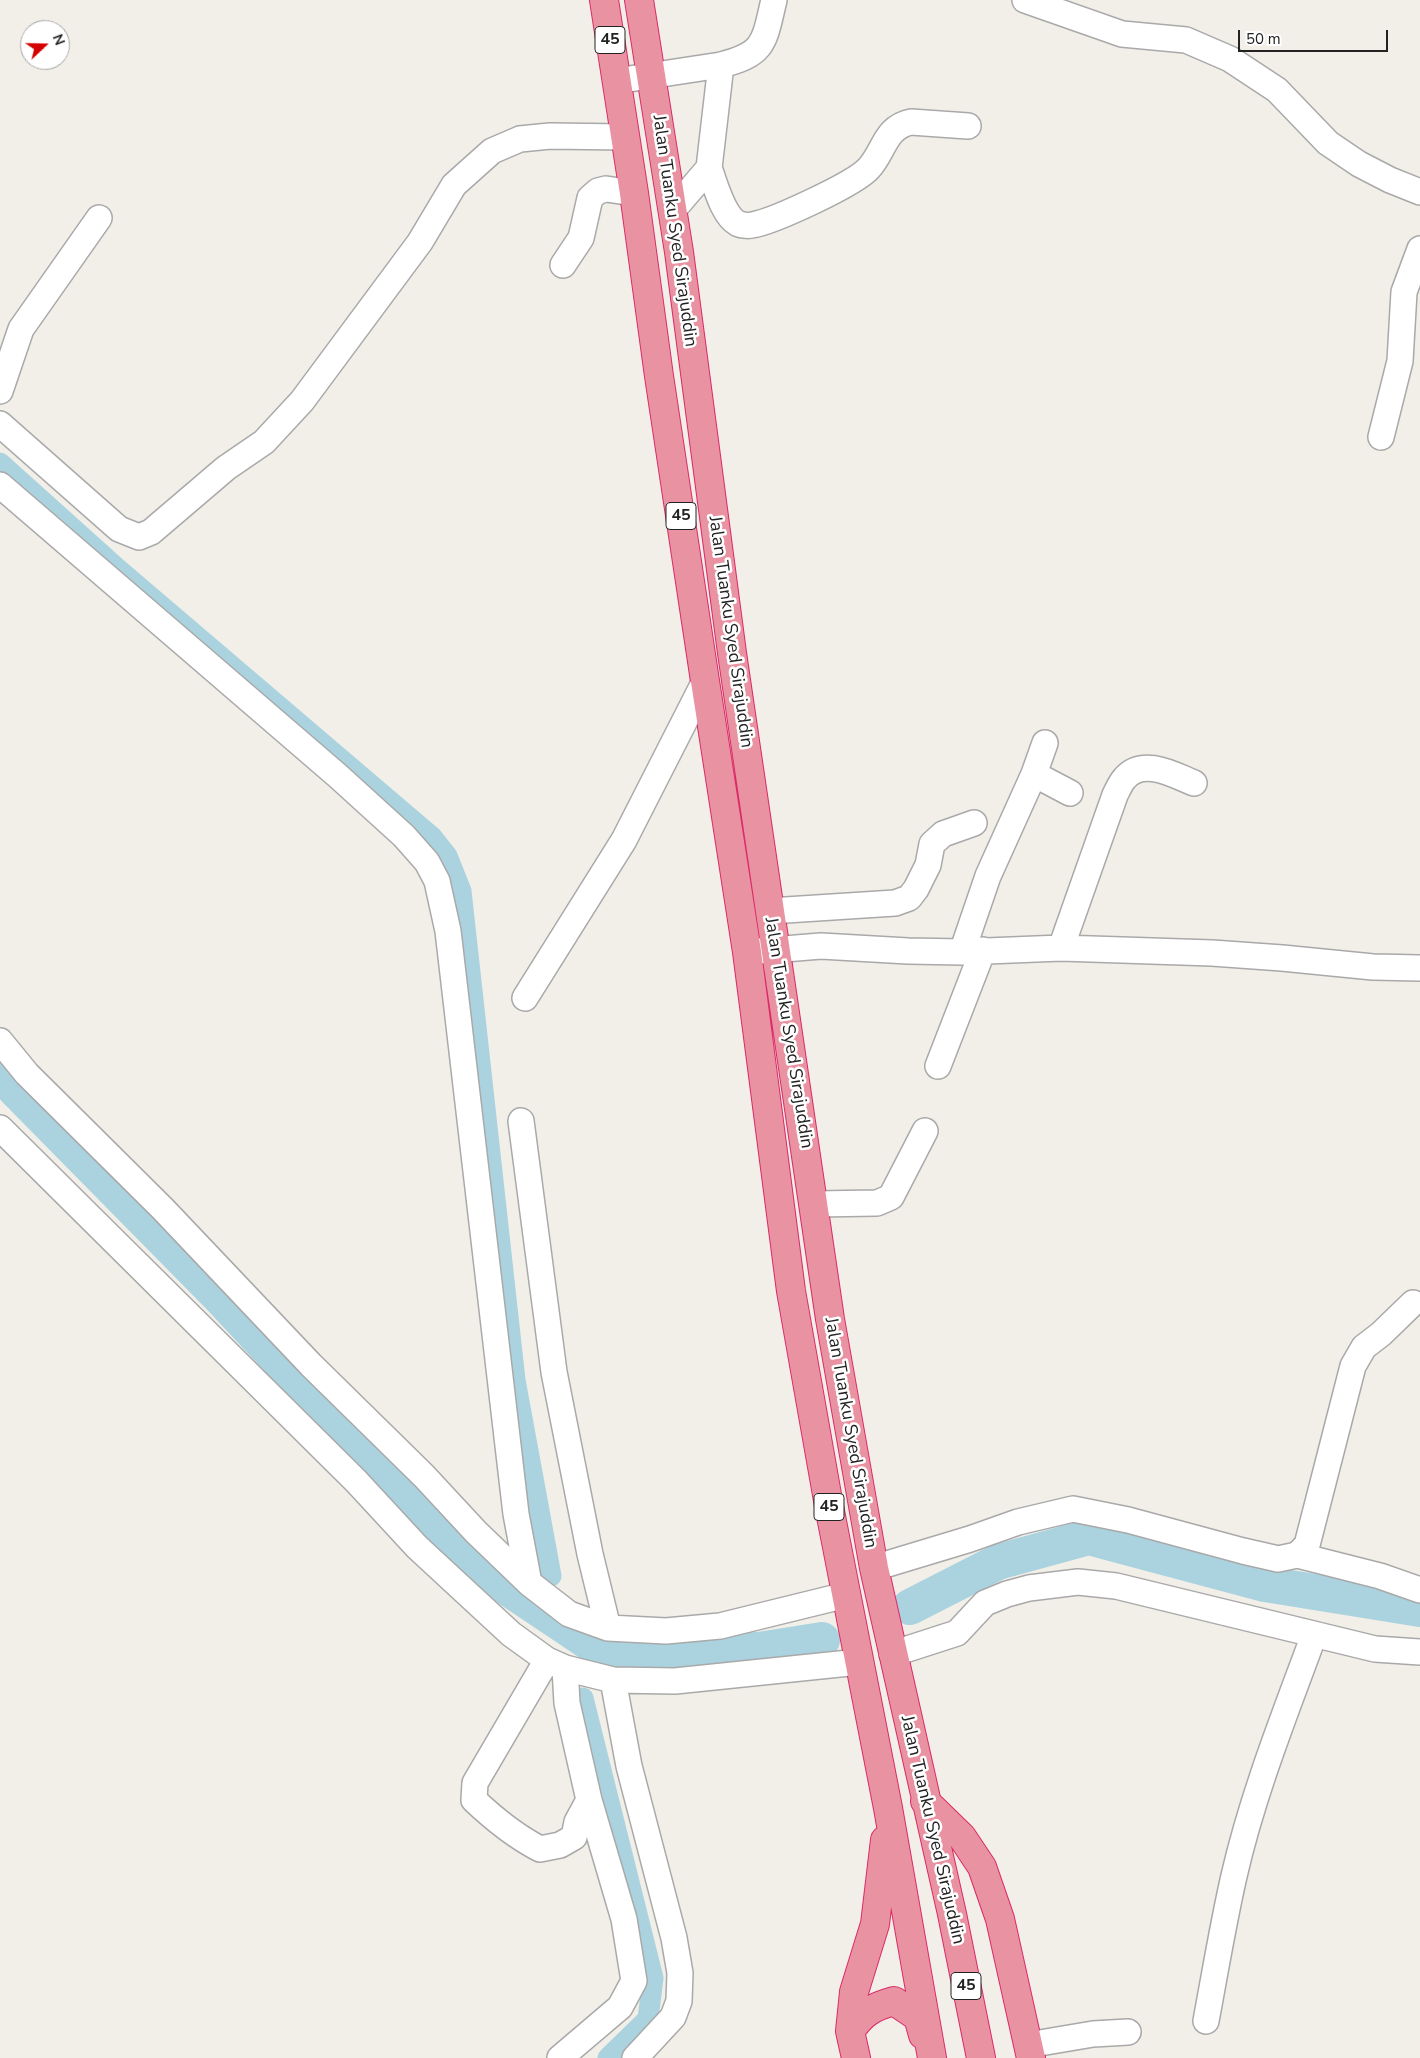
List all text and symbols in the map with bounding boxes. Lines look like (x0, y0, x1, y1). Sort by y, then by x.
north arrow (20, 20, 70, 70)
scale bar (1240, 20, 1390, 52)
road number: 45 (595, 26, 625, 54)
text: 50 m (1246, 29, 1281, 49)
text: N (48, 31, 69, 48)
street label: Jalan Tuanku Syed Sirajuddin (647, 114, 701, 348)
road number: 45 (666, 502, 696, 530)
street label: Jalan Tuanku Syed Sirajuddin (703, 515, 757, 749)
street label: Jalan Tuanku Syed Sirajuddin (759, 916, 817, 1150)
street label: Jalan Tuanku Syed Sirajuddin (819, 1316, 881, 1550)
road number: 45 (814, 1494, 844, 1520)
street label: Jalan Tuanku Syed Sirajuddin (895, 1714, 969, 1946)
road number: 45 (951, 1972, 981, 2000)

